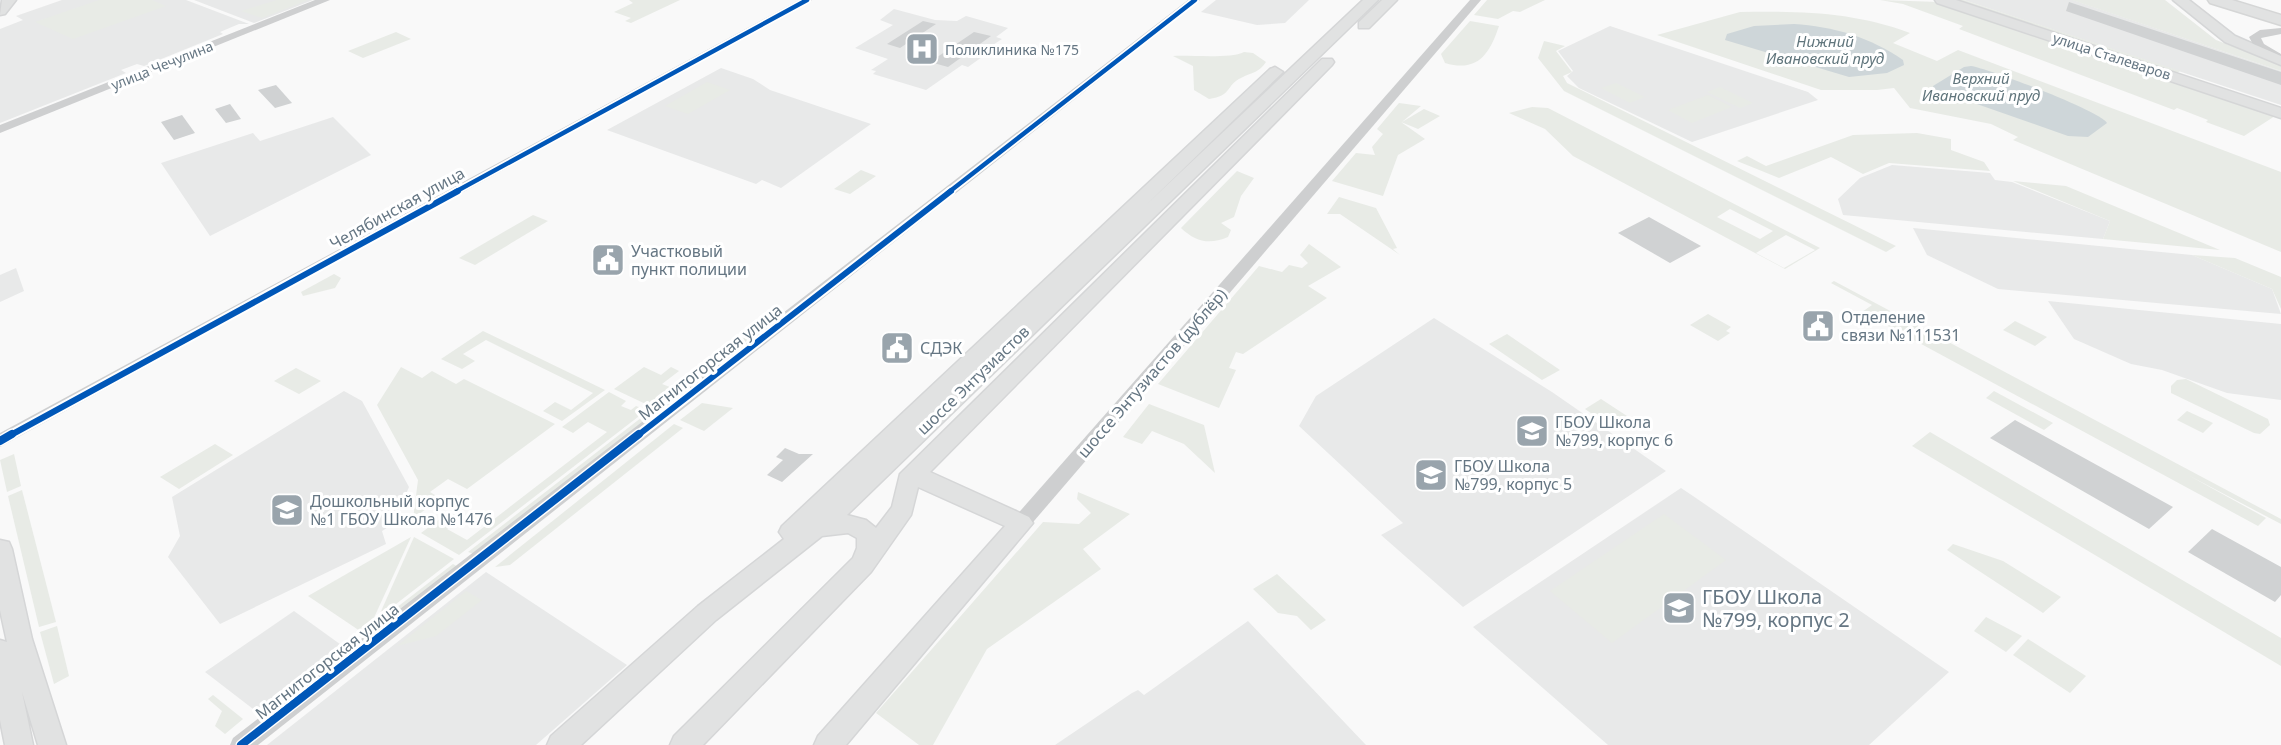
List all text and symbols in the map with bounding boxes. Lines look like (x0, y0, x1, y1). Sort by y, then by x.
street label: улица Сталеваров (2051, 28, 2173, 84)
hospital icon: Поликлиника №175 (904, 31, 940, 67)
water label: Нижний Ивановский пруд (1766, 31, 1885, 68)
street label: улица Чечулина (108, 36, 216, 94)
place label: Поликлиника №175 (945, 40, 1079, 59)
water label: Верхний Ивановский пруд (1922, 68, 2041, 105)
street label: Челябинская улица (326, 162, 468, 254)
place label: Участковый пункт полиции (631, 240, 747, 280)
public building icon: Участковый пункт полиции (590, 242, 626, 278)
street label: шоссе Энтузиастов (дублёр) (1072, 284, 1232, 462)
street label: Магнитогорская улица (634, 299, 786, 425)
place label: Отделение связи №111531 (1841, 306, 1960, 346)
public building icon: Отделение связи №111531 (1800, 308, 1836, 344)
street label: шоссе Энтузиастов (912, 321, 1034, 439)
public building icon: СДЭК (879, 330, 915, 366)
place label: СДЭК (920, 337, 962, 359)
place label: ГБОУ Школа №799, корпус 6 (1555, 411, 1673, 451)
school or university icon: ГБОУ Школа №799, корпус 6 (1514, 413, 1550, 449)
place label: ГБОУ Школа №799, корпус 5 (1454, 455, 1572, 495)
school or university icon: ГБОУ Школа №799, корпус 5 (1413, 457, 1449, 493)
place label: Дошкольный корпус №1 ГБОУ Школа №1476 (310, 490, 493, 530)
school or university icon: Дошкольный корпус №1 ГБОУ Школа №1476 (269, 492, 305, 528)
place label: ГБОУ Школа №799, корпус 2 (1702, 583, 1850, 633)
school or university icon: ГБОУ Школа №799, корпус 2 (1661, 590, 1697, 626)
street label: Магнитогорская улица (251, 598, 403, 724)

